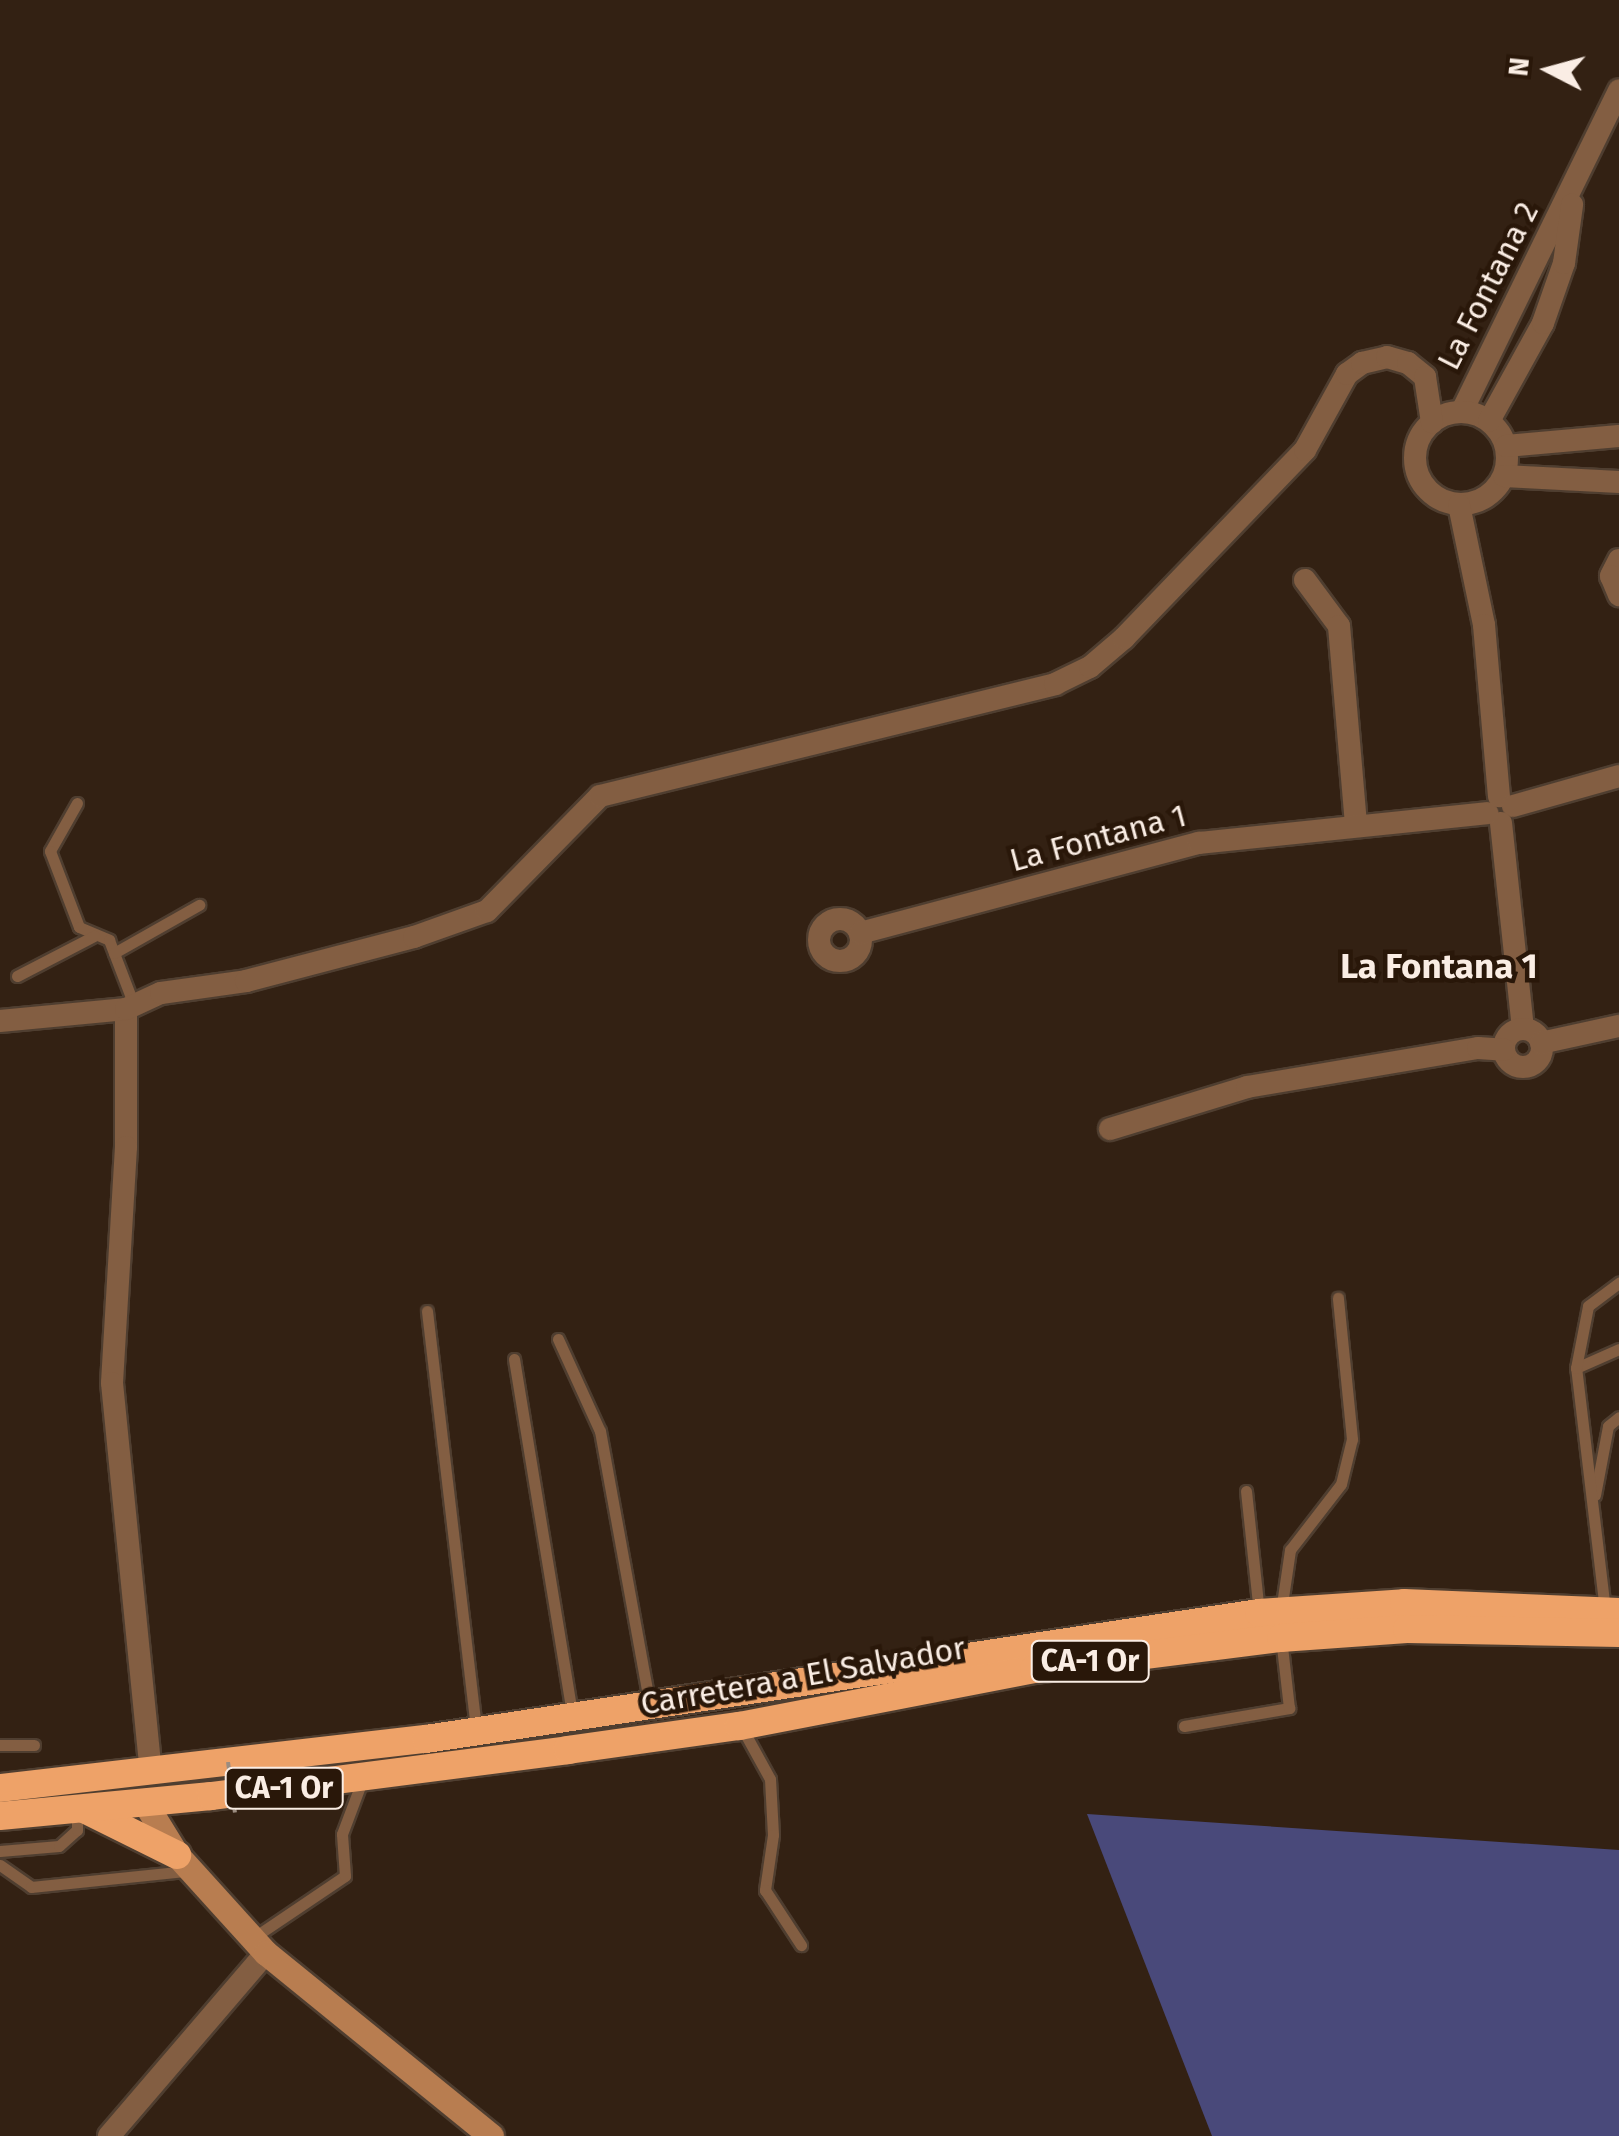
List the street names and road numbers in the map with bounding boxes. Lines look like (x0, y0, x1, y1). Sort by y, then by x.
street label: La Fontana 2 (1429, 196, 1547, 376)
street label: La Fontana 1 (1006, 796, 1190, 880)
street label: Carretera a El Salvador (638, 1629, 968, 1723)
road number: CA-1 Or (1030, 1636, 1150, 1686)
road number: CA-1 Or (224, 1763, 344, 1813)

